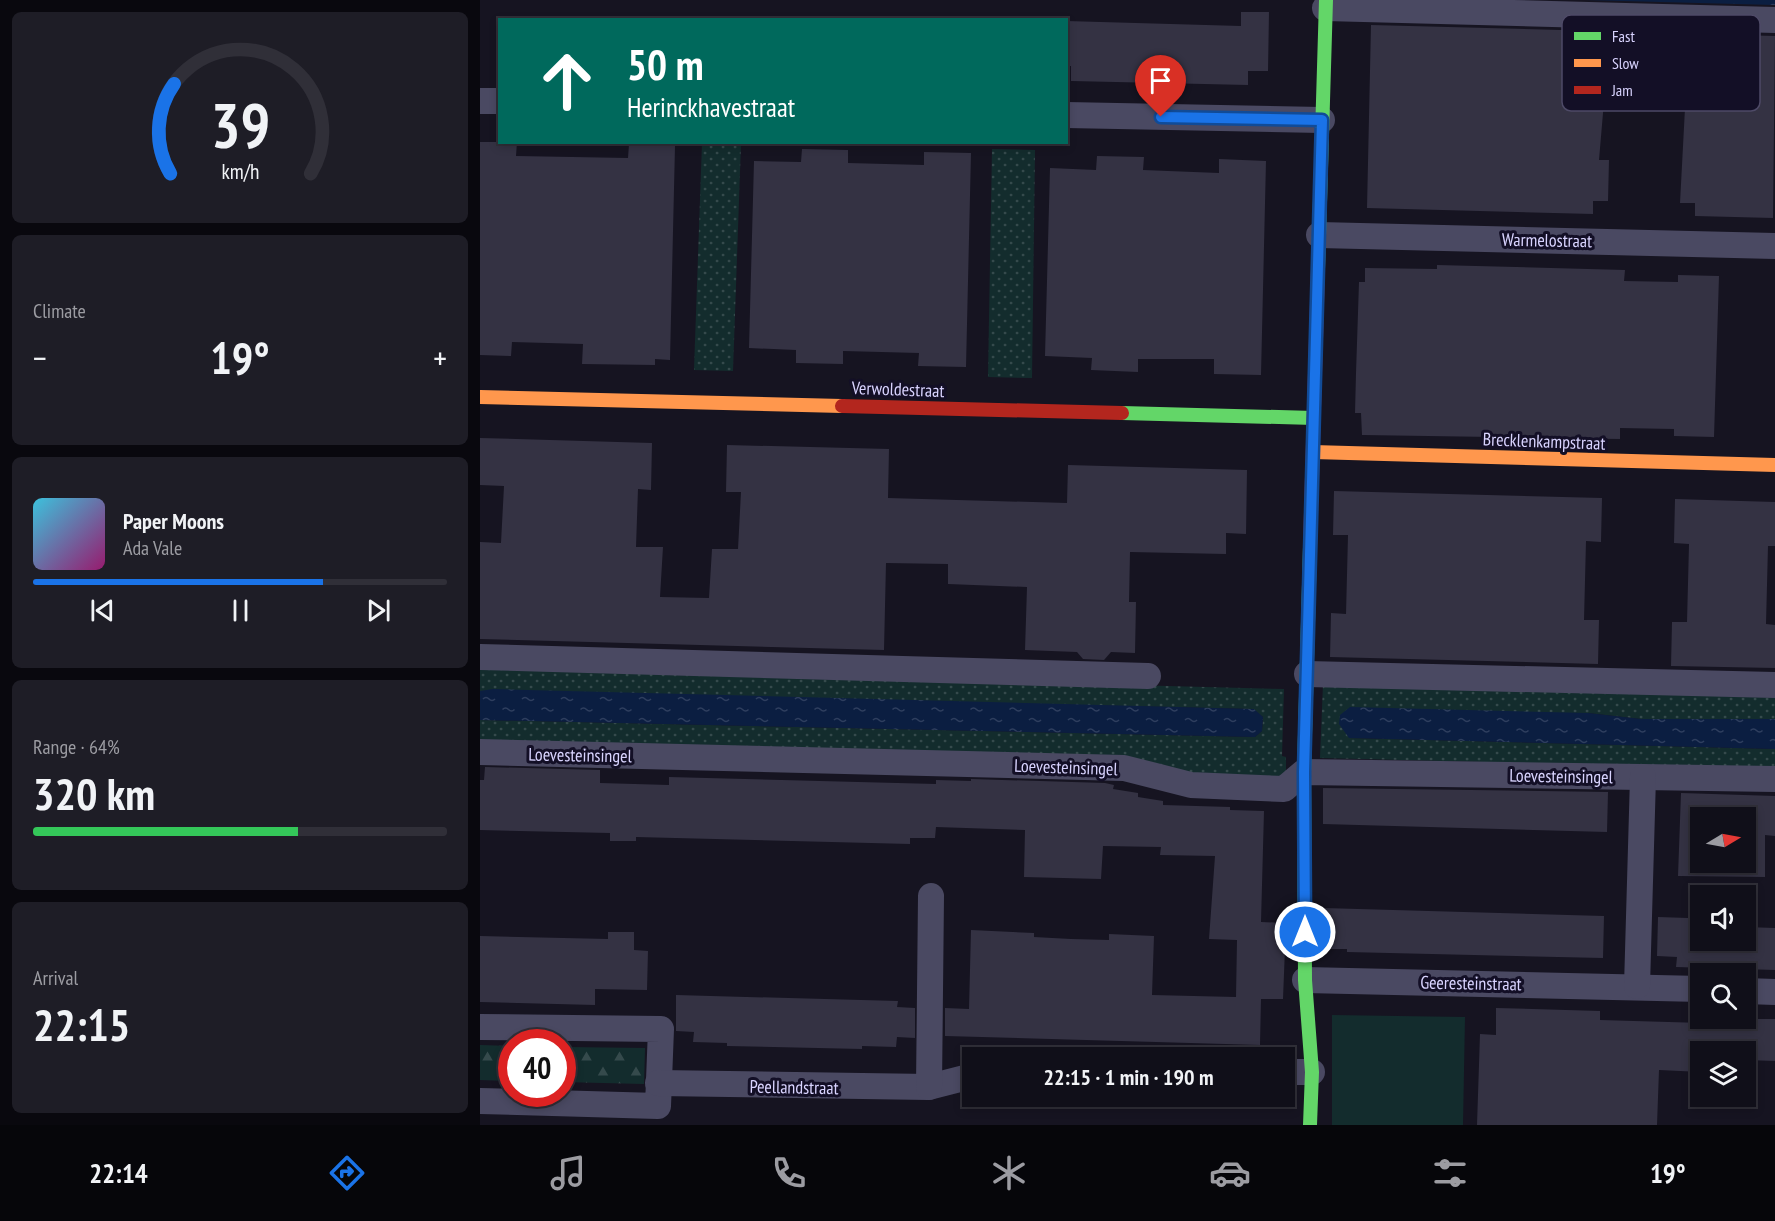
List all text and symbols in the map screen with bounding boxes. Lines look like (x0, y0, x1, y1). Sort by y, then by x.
legend (1562, 15, 1760, 111)
text: Fast (1612, 26, 1635, 46)
text: 50 m (627, 37, 704, 92)
icon: ahead (528, 42, 606, 120)
text: Slow (1612, 53, 1639, 73)
pin (1135, 55, 1186, 117)
icon: arrive (1144, 64, 1177, 97)
text: Jam (1611, 80, 1633, 100)
text: 39 (210, 84, 270, 165)
text: Herinckhavestraat (627, 90, 795, 124)
text: km/h (221, 158, 259, 186)
street label: Warmelostraat (1502, 228, 1592, 252)
text: Climate (33, 298, 86, 324)
text: 19° (210, 328, 270, 386)
text: − (33, 336, 47, 379)
text: + (433, 336, 447, 379)
street label: Verwoldestraat (850, 376, 945, 402)
street label: Brecklenkampstraat (1482, 427, 1606, 455)
text: Paper Moons (123, 507, 224, 535)
text: Ada Vale (123, 535, 182, 561)
icon: previous (86, 594, 119, 627)
icon: pause (224, 594, 257, 627)
icon: next (362, 594, 395, 627)
text: Range · 64% (33, 734, 120, 760)
street label: Loevesteinsingel (528, 743, 633, 767)
street label: Loevesteinsingel (1014, 754, 1119, 780)
text: 320 km (33, 764, 155, 822)
street label: Loevesteinsingel (1509, 764, 1614, 788)
north arrow (1690, 807, 1756, 873)
map controls (1690, 807, 1756, 1107)
button: sound (1690, 885, 1756, 951)
position arrow (1273, 900, 1337, 964)
button: search (1690, 963, 1756, 1029)
text: Arrival (33, 965, 78, 991)
street label: Geeresteinstraat (1420, 971, 1522, 995)
text: 22:15 (33, 995, 130, 1053)
speed limit sign: 40 (498, 1029, 576, 1107)
button: layers (1690, 1041, 1756, 1107)
text: 22:15 · 1 min · 190 m (1043, 1063, 1214, 1091)
street label: Peellandstraat (749, 1075, 839, 1099)
icon: directions (326, 1152, 368, 1194)
icon: music (547, 1152, 589, 1194)
icon: phone (768, 1152, 810, 1194)
icon: climate (988, 1152, 1030, 1194)
icon: car (1209, 1152, 1251, 1194)
icon: filters (1429, 1152, 1471, 1194)
text: 22:14 (89, 1156, 148, 1190)
text: 19° (1650, 1156, 1686, 1190)

